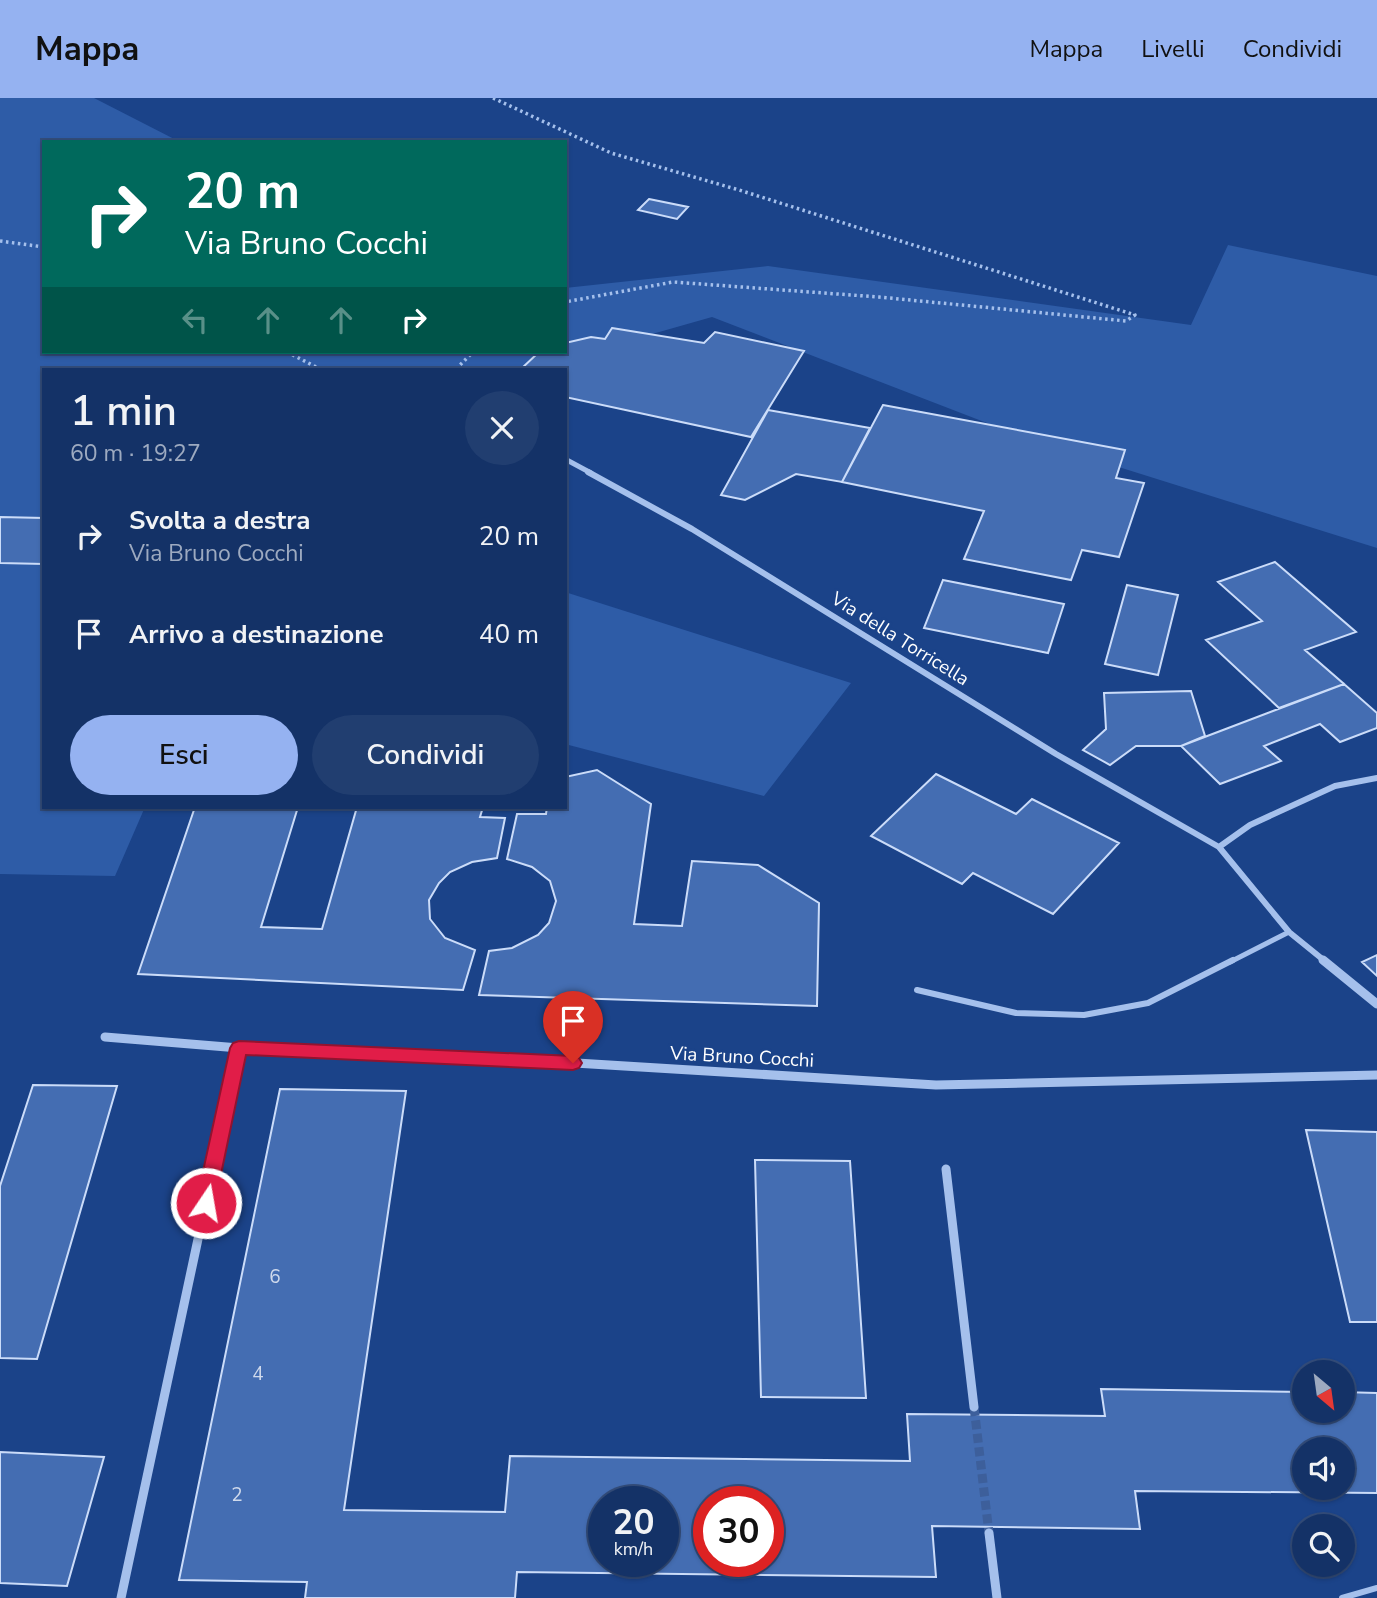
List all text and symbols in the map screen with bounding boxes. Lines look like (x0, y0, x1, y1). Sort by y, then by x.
text: Mappa (35, 27, 139, 72)
text: Mappa (1029, 33, 1103, 65)
text: Livelli (1141, 33, 1205, 65)
text: Condividi (1243, 33, 1342, 65)
text: 20 m (185, 158, 300, 225)
icon: right (70, 168, 161, 259)
text: Via Bruno Cocchi (185, 222, 428, 265)
icon: left (176, 301, 214, 339)
icon: ahead (249, 301, 287, 339)
icon: ahead (322, 301, 360, 339)
icon: right (395, 301, 433, 339)
text: 1 min (70, 383, 177, 440)
button: close (465, 391, 539, 465)
text: 60 m · 19:27 (70, 438, 201, 469)
text: Svolta a destra (129, 503, 311, 538)
icon: right (70, 517, 108, 555)
text: 20 m (479, 519, 539, 554)
text: Via Bruno Cocchi (129, 538, 304, 569)
street label: Via della Torricella (825, 585, 974, 692)
icon: arrive (70, 615, 108, 653)
text: Arrivo a destinazione (129, 617, 384, 652)
text: 40 m (479, 617, 539, 652)
button: Esci (70, 715, 298, 795)
button: Condividi (312, 715, 539, 795)
pin (543, 991, 603, 1063)
icon: arrive (554, 1002, 592, 1040)
street label: Via Bruno Cocchi (668, 1040, 815, 1074)
position arrow (169, 1166, 243, 1240)
house number: 6 (269, 1264, 281, 1290)
north arrow (1292, 1360, 1354, 1423)
map controls (1292, 1360, 1355, 1577)
house number: 4 (252, 1361, 264, 1387)
button: sound (1292, 1437, 1355, 1500)
house number: 2 (231, 1482, 243, 1508)
speed limit sign: 30 (693, 1486, 784, 1577)
text: 20 (612, 1499, 655, 1546)
button: search (1292, 1514, 1355, 1577)
text: km/h (614, 1537, 653, 1561)

